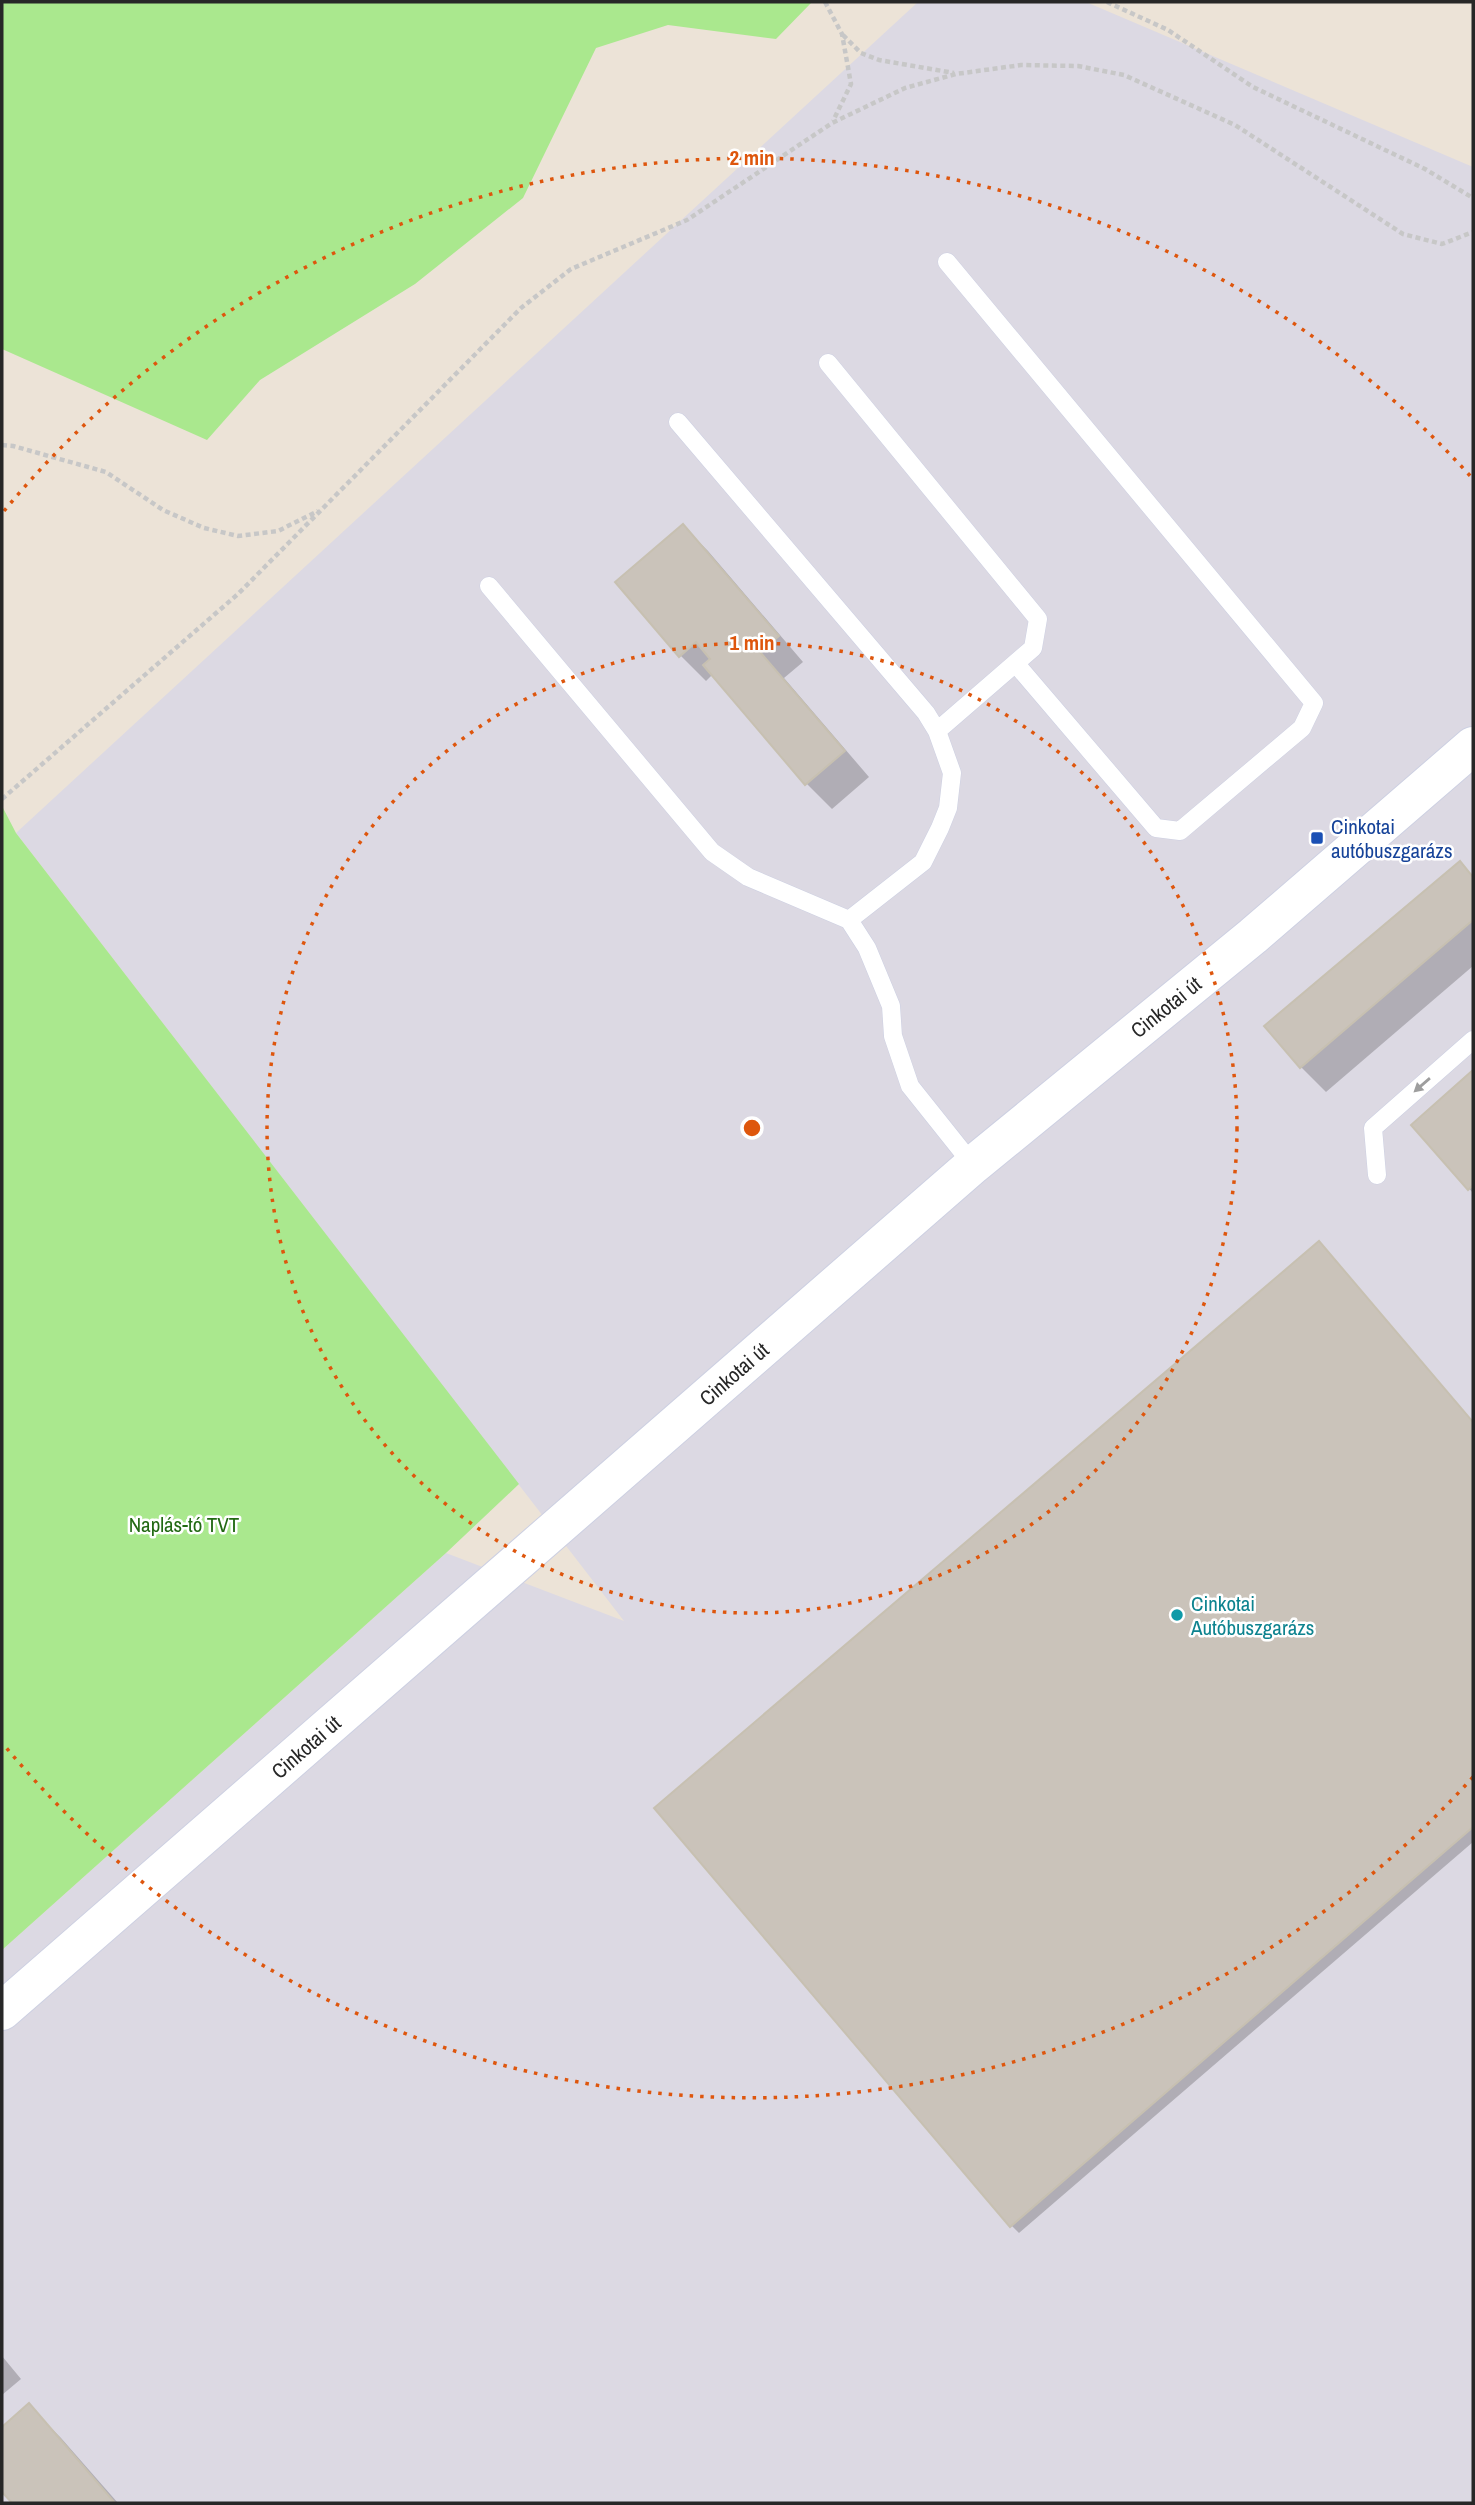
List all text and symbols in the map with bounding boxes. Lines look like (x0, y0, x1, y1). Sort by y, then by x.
text: 2 min (730, 143, 774, 172)
text: 1 min (730, 628, 774, 657)
place label: Cinkotai autóbuszgarázs (1331, 812, 1453, 865)
marker: Cinkotai autóbuszgarázs (1309, 830, 1325, 846)
street label: Cinkotai út (1125, 969, 1208, 1044)
one-way arrow (1413, 1077, 1431, 1093)
centre of rings (740, 1116, 764, 1140)
street label: Cinkotai út (693, 1336, 775, 1412)
park label: Naplás-tó TVT (129, 1510, 240, 1539)
place label: Cinkotai Autóbuszgarázs (1190, 1589, 1314, 1642)
marker: Cinkotai Autóbuszgarázs (1169, 1607, 1185, 1623)
street label: Cinkotai út (265, 1709, 347, 1785)

